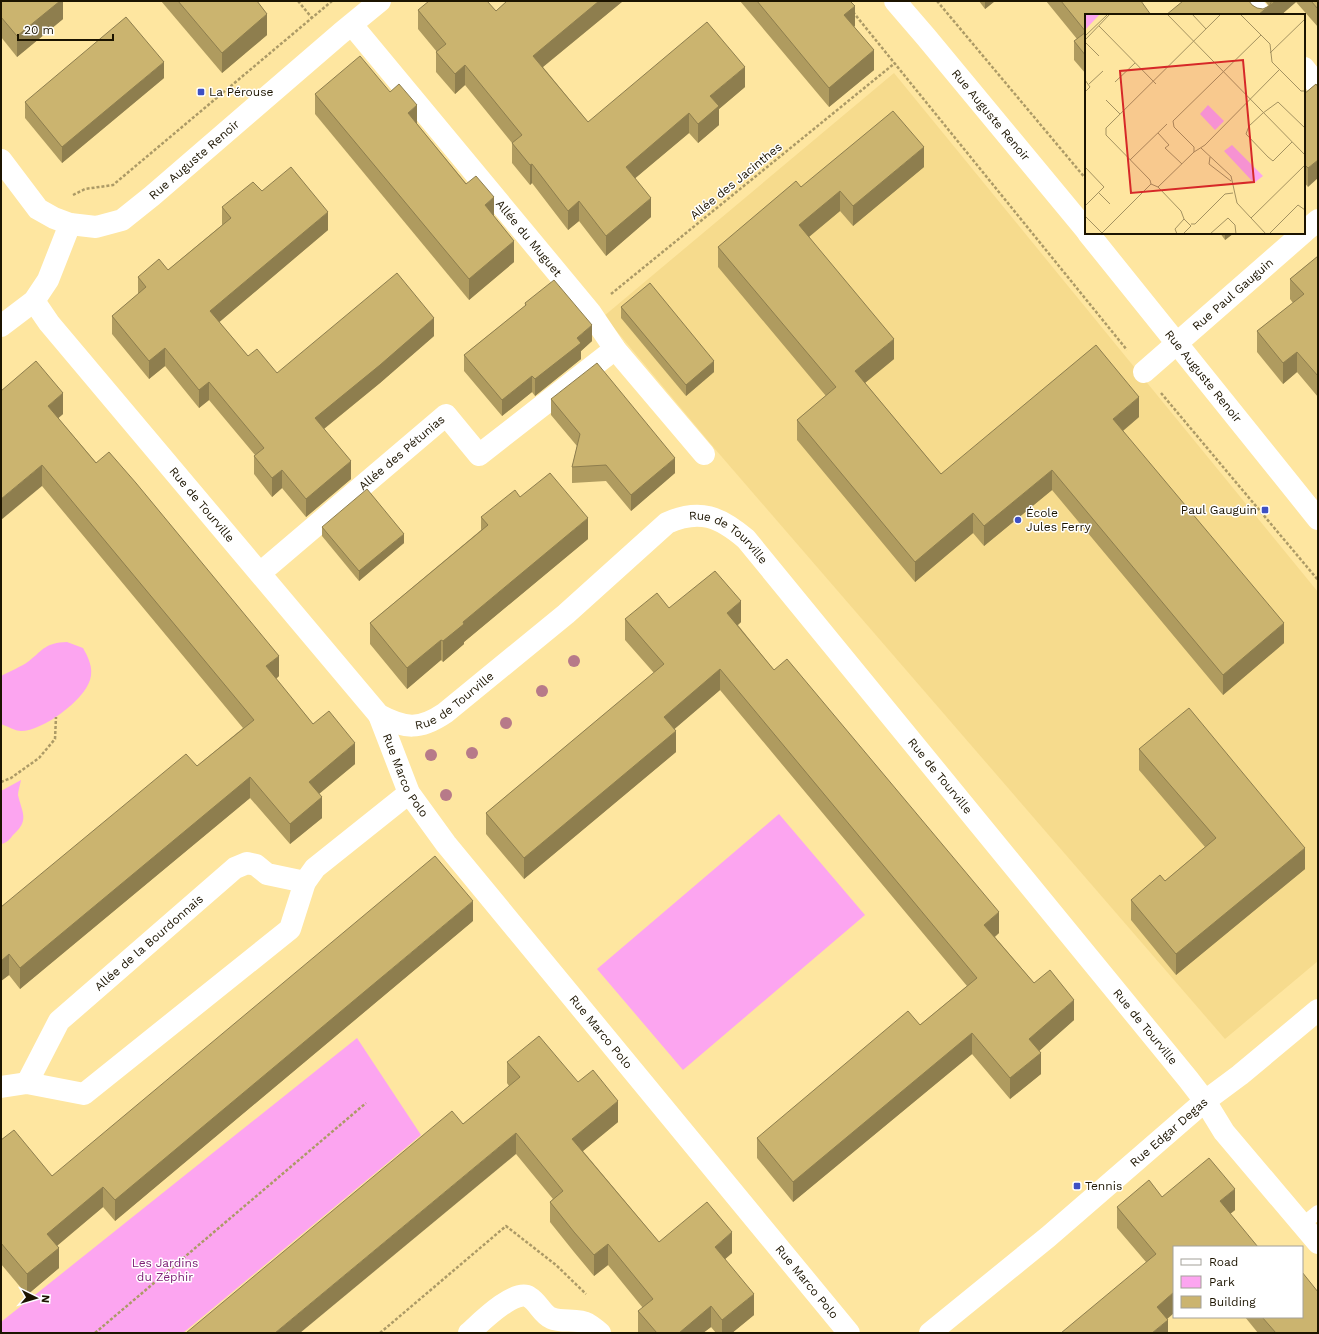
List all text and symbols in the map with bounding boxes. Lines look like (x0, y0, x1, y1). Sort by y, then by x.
inset map (1085, 14, 1305, 234)
scale bar (18, 16, 113, 42)
text: 20 m (24, 23, 54, 37)
street label: Rue Auguste Renoir (949, 67, 1033, 164)
place label: La Pérouse (209, 85, 274, 99)
marker: La Pérouse (196, 87, 206, 97)
street label: Rue Auguste Renoir (146, 117, 242, 202)
street label: Allée des Jacinthes (687, 140, 785, 222)
street label: Allée du Muguet (493, 197, 565, 279)
street label: Rue Paul Gauguin (1190, 255, 1276, 333)
street label: Rue Auguste Renoir (1162, 327, 1245, 426)
street label: Allée des Pétunias (356, 412, 448, 493)
street label: Rue de Tourville (166, 464, 237, 545)
place label: Paul Gauguin (1181, 503, 1257, 517)
marker: Paul Gauguin (1260, 505, 1270, 515)
place label: École Jules Ferry (1026, 506, 1091, 534)
street label: Rue de Tourville (688, 508, 771, 567)
marker: École Jules Ferry (1013, 515, 1023, 525)
street label: Rue de Tourville (414, 669, 497, 733)
street label: Rue Marco Polo (380, 731, 431, 820)
street label: Rue de Tourville (905, 735, 975, 817)
street label: Allée de la Bourdonnais (92, 892, 206, 994)
street label: Rue de Tourville (1110, 986, 1180, 1067)
street label: Rue Marco Polo (566, 992, 635, 1072)
street label: Rue Edgar Degas (1127, 1095, 1211, 1170)
place label: Tennis (1085, 1179, 1122, 1193)
marker: Tennis (1072, 1181, 1082, 1191)
street label: Rue Marco Polo (772, 1242, 841, 1322)
legend (1173, 1246, 1303, 1318)
text: Road (1209, 1255, 1238, 1269)
park label: Les Jardins du Zéphir (132, 1256, 198, 1284)
text: Park (1209, 1275, 1235, 1289)
north arrow (16, 1278, 56, 1318)
text: N (39, 1294, 52, 1303)
text: Building (1209, 1295, 1256, 1309)

